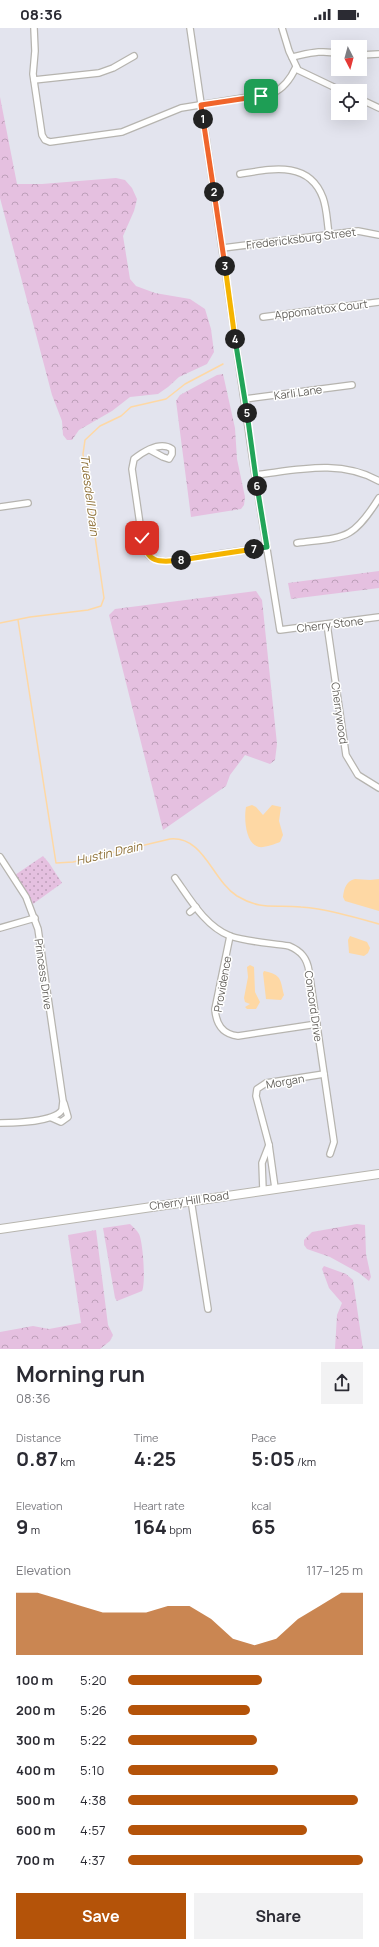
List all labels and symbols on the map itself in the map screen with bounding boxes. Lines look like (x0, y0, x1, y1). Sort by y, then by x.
north arrow (331, 40, 367, 76)
pin (244, 79, 278, 113)
pin: 1 (193, 109, 213, 129)
pin: 2 (204, 182, 224, 202)
street label: Fredericksburg Street (245, 224, 357, 252)
pin: 3 (215, 256, 235, 276)
street label: Appomattox Court (274, 296, 368, 322)
pin: 4 (225, 329, 245, 349)
street label: Karli Lane (273, 381, 324, 403)
pin: 5 (237, 403, 257, 423)
water label: Truesdell Drain (77, 453, 104, 538)
pin: 6 (247, 476, 267, 496)
pin (125, 521, 159, 555)
pin: 7 (244, 539, 264, 559)
pin: 8 (171, 550, 191, 570)
street label: Cherry Stone (296, 612, 365, 636)
street label: Cherrywood (328, 681, 352, 745)
water label: Hustin Drain (74, 837, 145, 869)
street label: Princess Drive (32, 938, 56, 1011)
street label: Providence (210, 954, 234, 1013)
street label: Concord Drive (302, 969, 326, 1043)
street label: Morgan (265, 1070, 305, 1092)
street label: Cherry Hill Road (148, 1187, 230, 1213)

